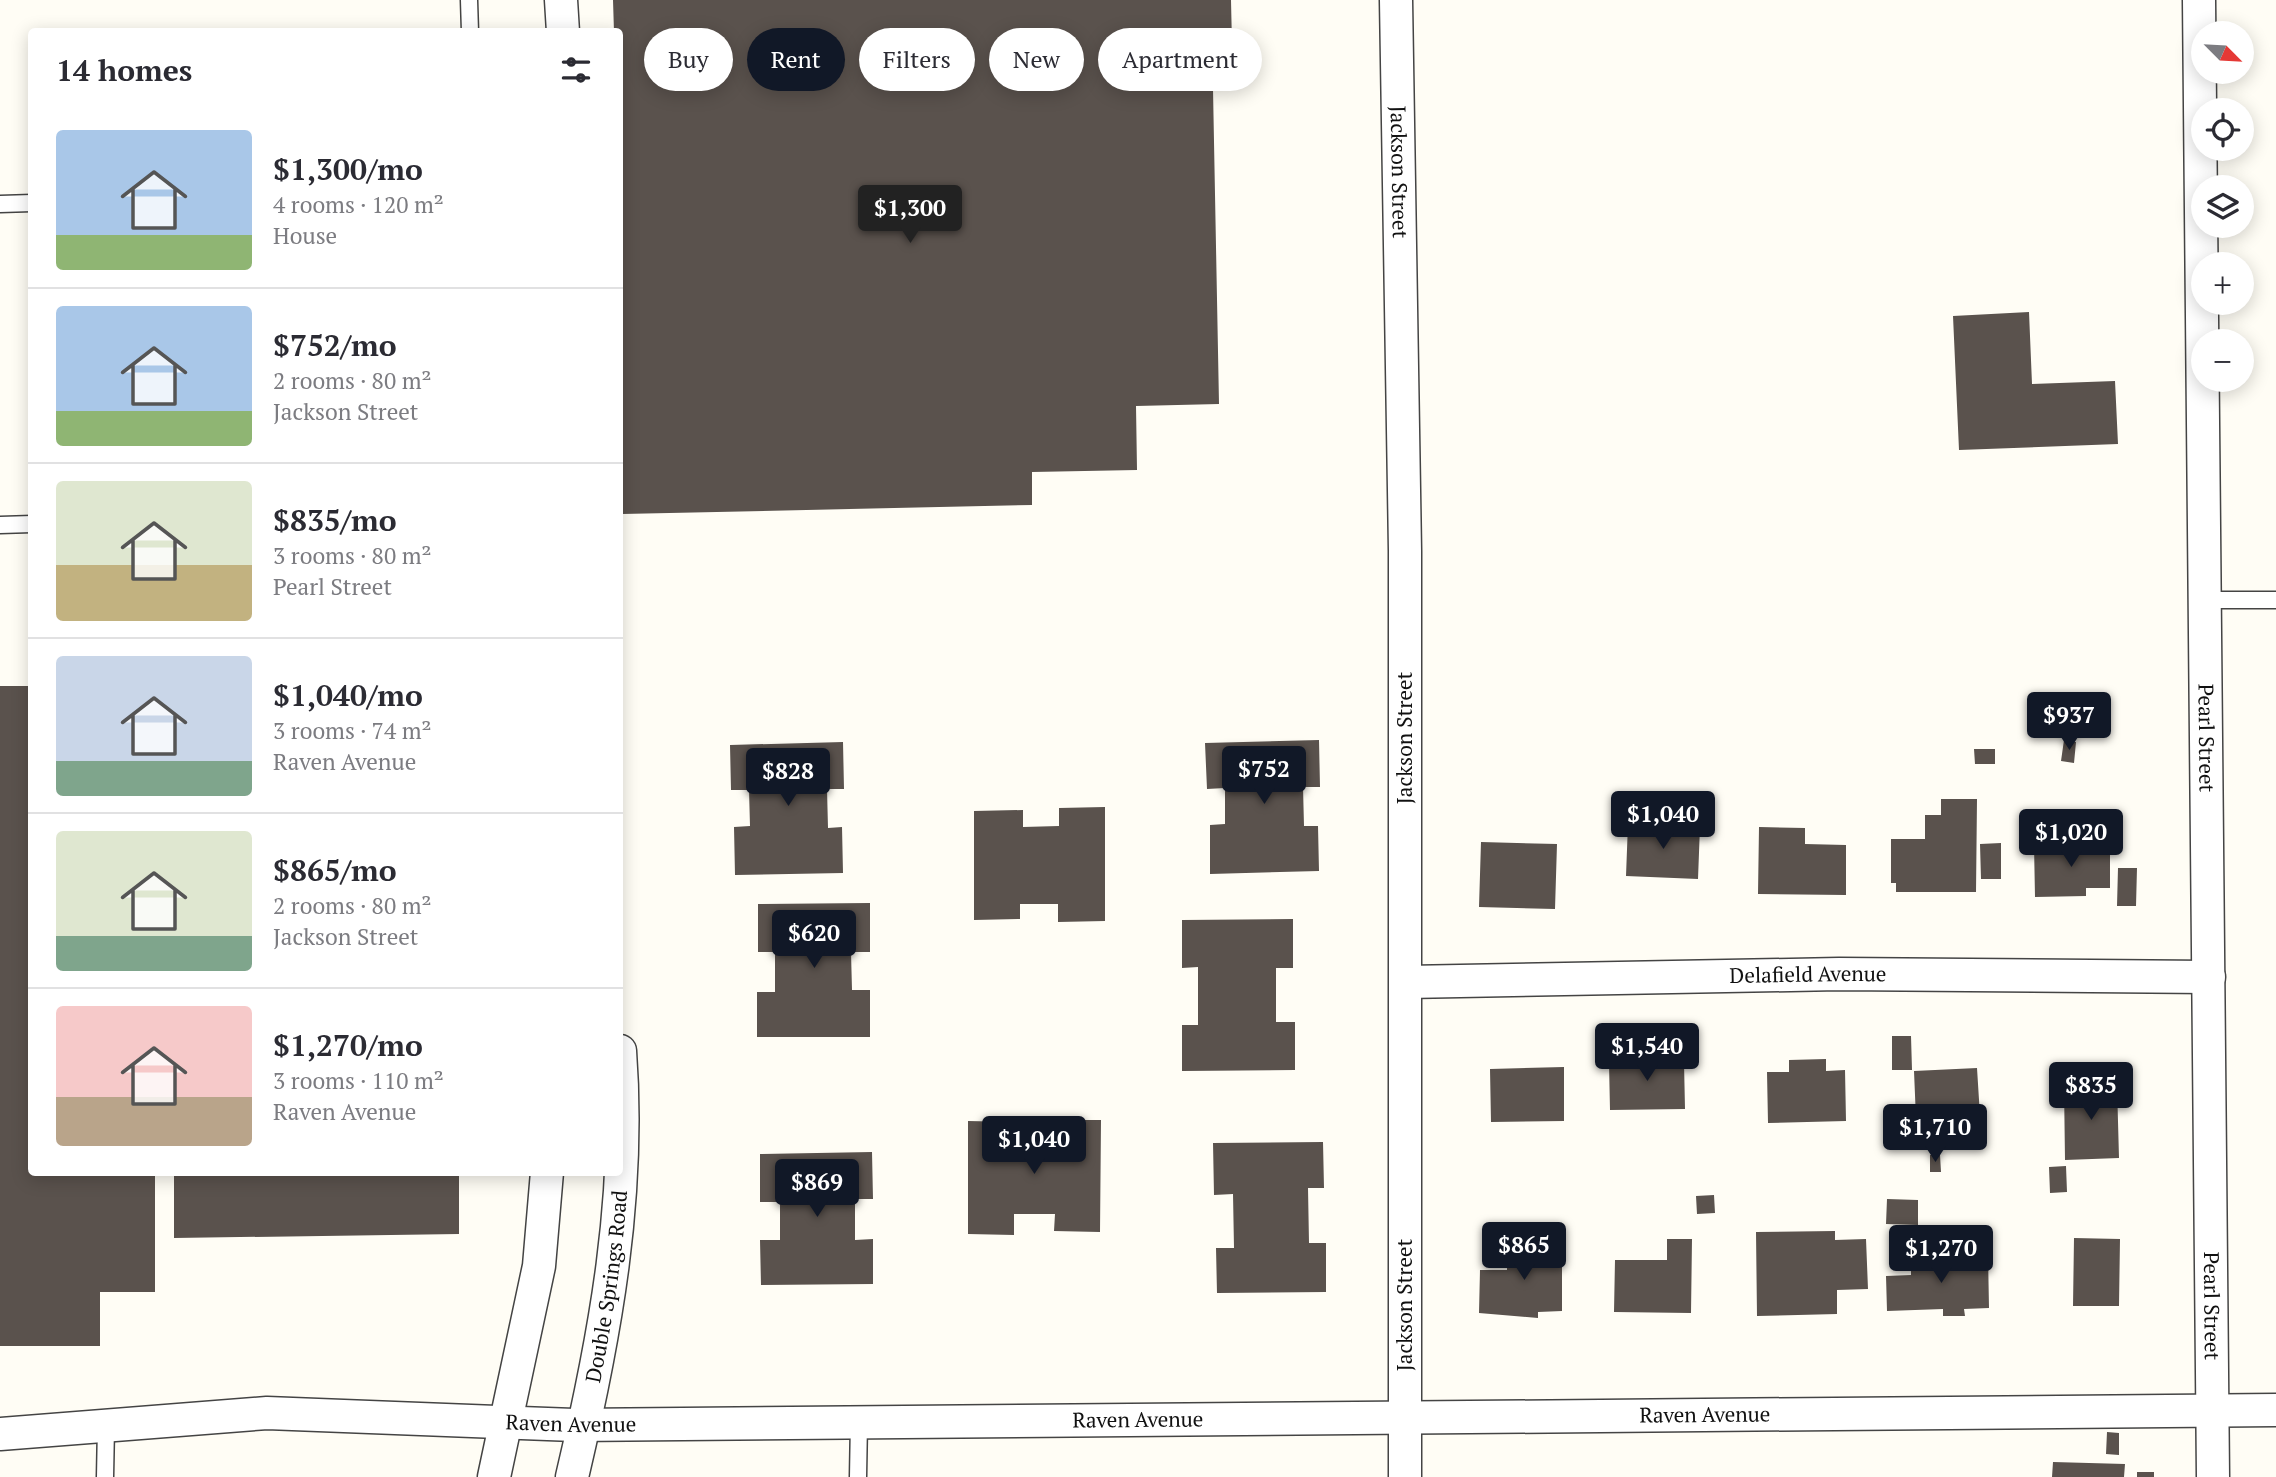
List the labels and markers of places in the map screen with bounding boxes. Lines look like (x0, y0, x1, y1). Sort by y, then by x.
pin: $1,300 (853, 186, 967, 245)
pin: $937 (2028, 692, 2110, 752)
pin: $752 (1223, 746, 1305, 806)
pin: $828 (747, 748, 829, 808)
pin: $1,040 (1606, 792, 1720, 851)
pin: $1,020 (2014, 810, 2128, 869)
pin: $620 (773, 911, 855, 970)
pin: $1,540 (1590, 1024, 1704, 1083)
pin: $835 (2050, 1062, 2132, 1122)
pin: $1,710 (1878, 1104, 1992, 1164)
pin: $1,040 (977, 1116, 1091, 1176)
pin: $869 (776, 1160, 858, 1219)
pin: $865 (1483, 1222, 1565, 1282)
pin: $1,270 (1884, 1226, 1998, 1285)

